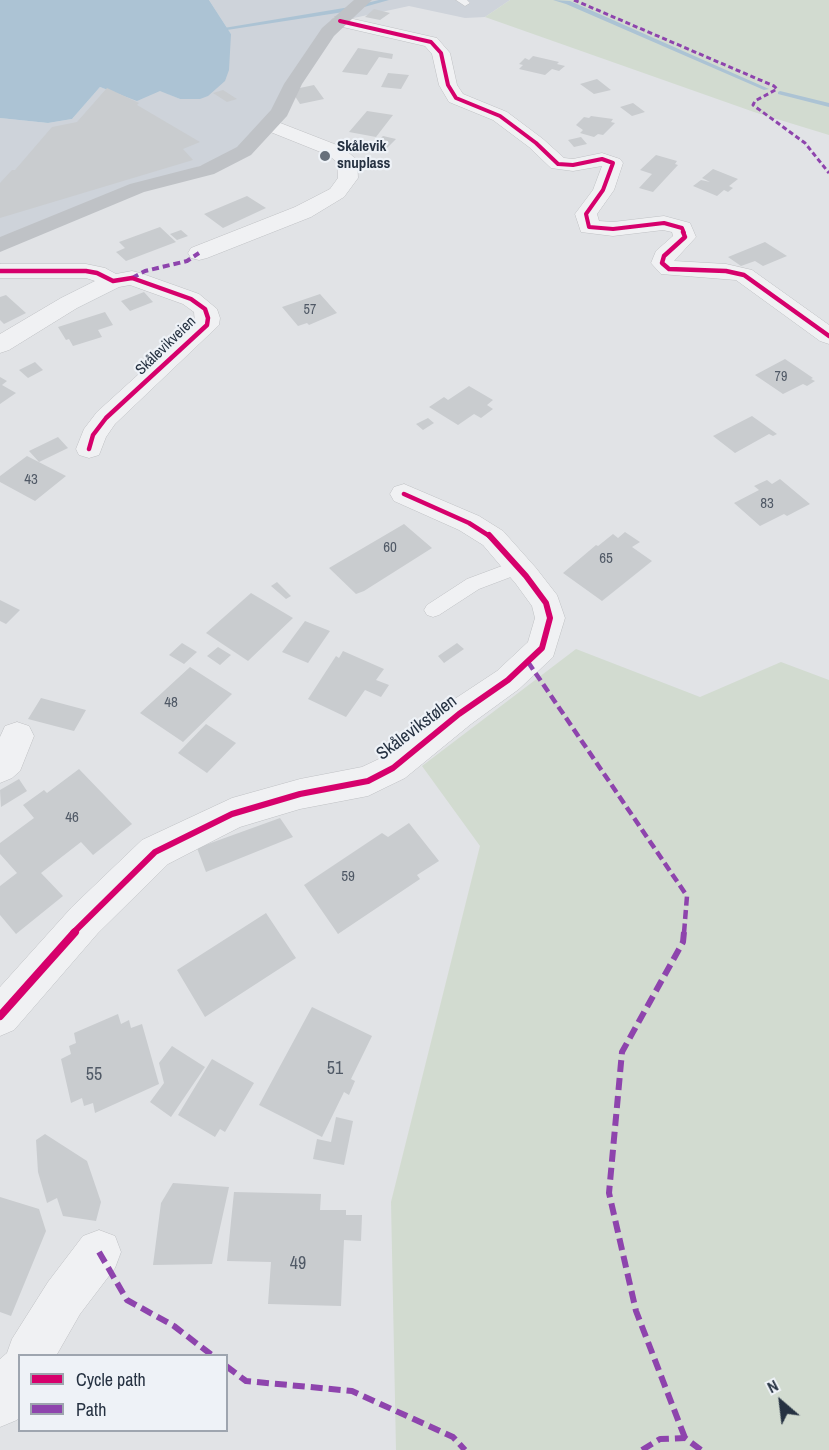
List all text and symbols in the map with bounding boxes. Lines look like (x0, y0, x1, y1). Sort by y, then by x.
place label: Skålevik snuplass (337, 138, 390, 173)
marker: Skålevik snuplass (318, 149, 332, 163)
house number: 57 (304, 302, 316, 318)
street label: Skålevikveien (132, 313, 200, 379)
house number: 79 (775, 369, 787, 385)
house number: 43 (24, 471, 38, 489)
house number: 83 (760, 495, 774, 513)
house number: 60 (383, 539, 397, 557)
house number: 65 (599, 550, 613, 568)
street label: Skålevikstølen (372, 691, 462, 765)
house number: 48 (164, 694, 178, 712)
house number: 46 (65, 809, 79, 827)
house number: 59 (341, 868, 355, 886)
house number: 51 (327, 1058, 343, 1080)
house number: 55 (86, 1064, 102, 1086)
house number: 49 (290, 1253, 306, 1275)
legend (18, 1354, 228, 1432)
text: Cycle path (76, 1367, 146, 1392)
north arrow (751, 1372, 811, 1432)
text: N (763, 1374, 782, 1398)
text: Path (76, 1397, 106, 1422)

